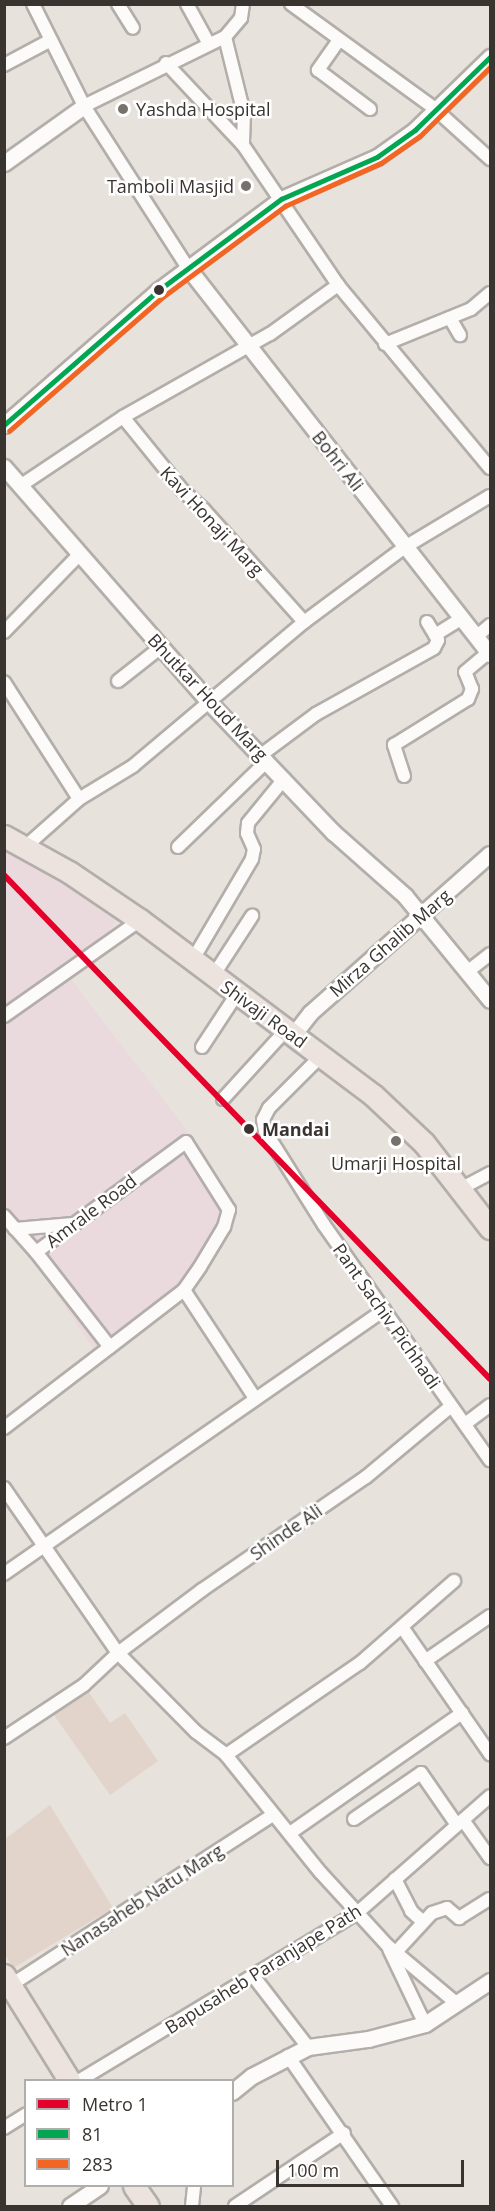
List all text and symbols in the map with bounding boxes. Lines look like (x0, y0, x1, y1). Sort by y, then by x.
place label: Yashda Hospital (136, 98, 271, 120)
marker: Yashda Hospital (114, 100, 132, 118)
place label: Tamboli Masjid (107, 175, 234, 197)
marker: Tamboli Masjid (239, 179, 253, 193)
unlabelled marker (153, 284, 165, 296)
street label: Bohri Ali (308, 427, 368, 495)
street label: Kavi Honaji Marg (156, 462, 268, 580)
street label: Bhutkar Houd Marg (144, 629, 272, 765)
street label: Mirza Ghalib Marg (325, 885, 455, 1001)
street label: Shivaji Road (217, 976, 311, 1052)
place label: Mandai (262, 1118, 329, 1140)
marker: Mandai (240, 1120, 258, 1138)
marker: Umarji Hospital (387, 1132, 405, 1150)
place label: Umarji Hospital (331, 1152, 461, 1174)
street label: Amrale Road (42, 1170, 140, 1252)
street label: Pant Sachiv Pichhadi (329, 1239, 445, 1393)
street label: Shinde Ali (246, 1499, 326, 1565)
street label: Nanasaheb Natu Marg (57, 1839, 227, 1961)
street label: Bapusaheb Paranjape Path (161, 1900, 365, 2038)
legend (24, 2079, 234, 2187)
text: Metro 1 (82, 2092, 148, 2116)
text: 81 (82, 2122, 103, 2146)
scale bar (279, 2148, 466, 2186)
text: 283 (82, 2152, 113, 2176)
text: 100 m (287, 2158, 339, 2182)

